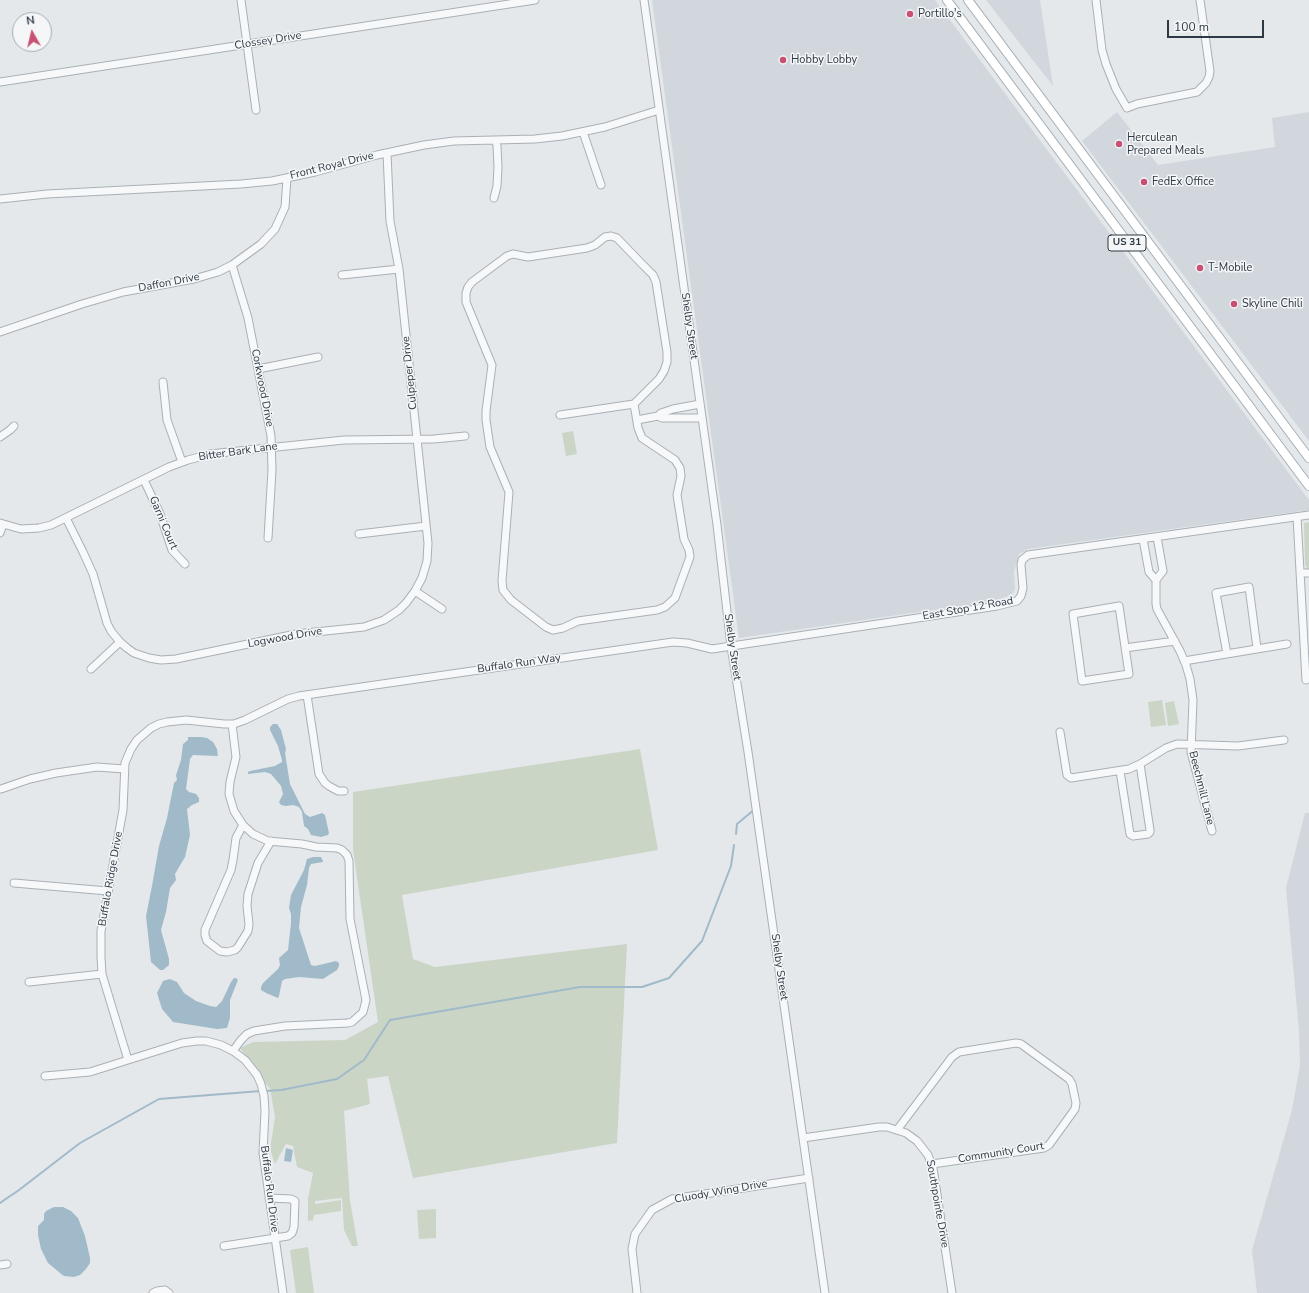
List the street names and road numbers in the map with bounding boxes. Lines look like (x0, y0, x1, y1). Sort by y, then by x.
street label: Clossey Drive (234, 29, 302, 53)
street label: Front Royal Drive (289, 149, 375, 183)
road number: US 31 (1108, 235, 1146, 251)
street label: Daffon Drive (137, 271, 201, 295)
street label: Shelby Street (678, 292, 700, 360)
street label: Culpeper Drive (400, 335, 420, 411)
street label: Corkwood Drive (248, 348, 276, 428)
street label: Bitter Bark Lane (198, 440, 278, 464)
street label: Garni Court (146, 494, 180, 552)
street label: East Stop 12 Road (922, 595, 1014, 623)
street label: Shelby Street (721, 613, 743, 681)
street label: Logwood Drive (247, 625, 323, 651)
street label: Buffalo Run Way (476, 652, 562, 676)
street label: Beechmill Lane (1185, 750, 1217, 826)
street label: Buffalo Ridge Drive (96, 830, 126, 928)
street label: Shelby Street (768, 933, 790, 1001)
street label: Community Court (957, 1140, 1045, 1166)
street label: Buffalo Run Drive (257, 1145, 281, 1233)
street label: Southpointe Drive (923, 1159, 951, 1249)
street label: Cluody Wing Drive (674, 1177, 768, 1207)

